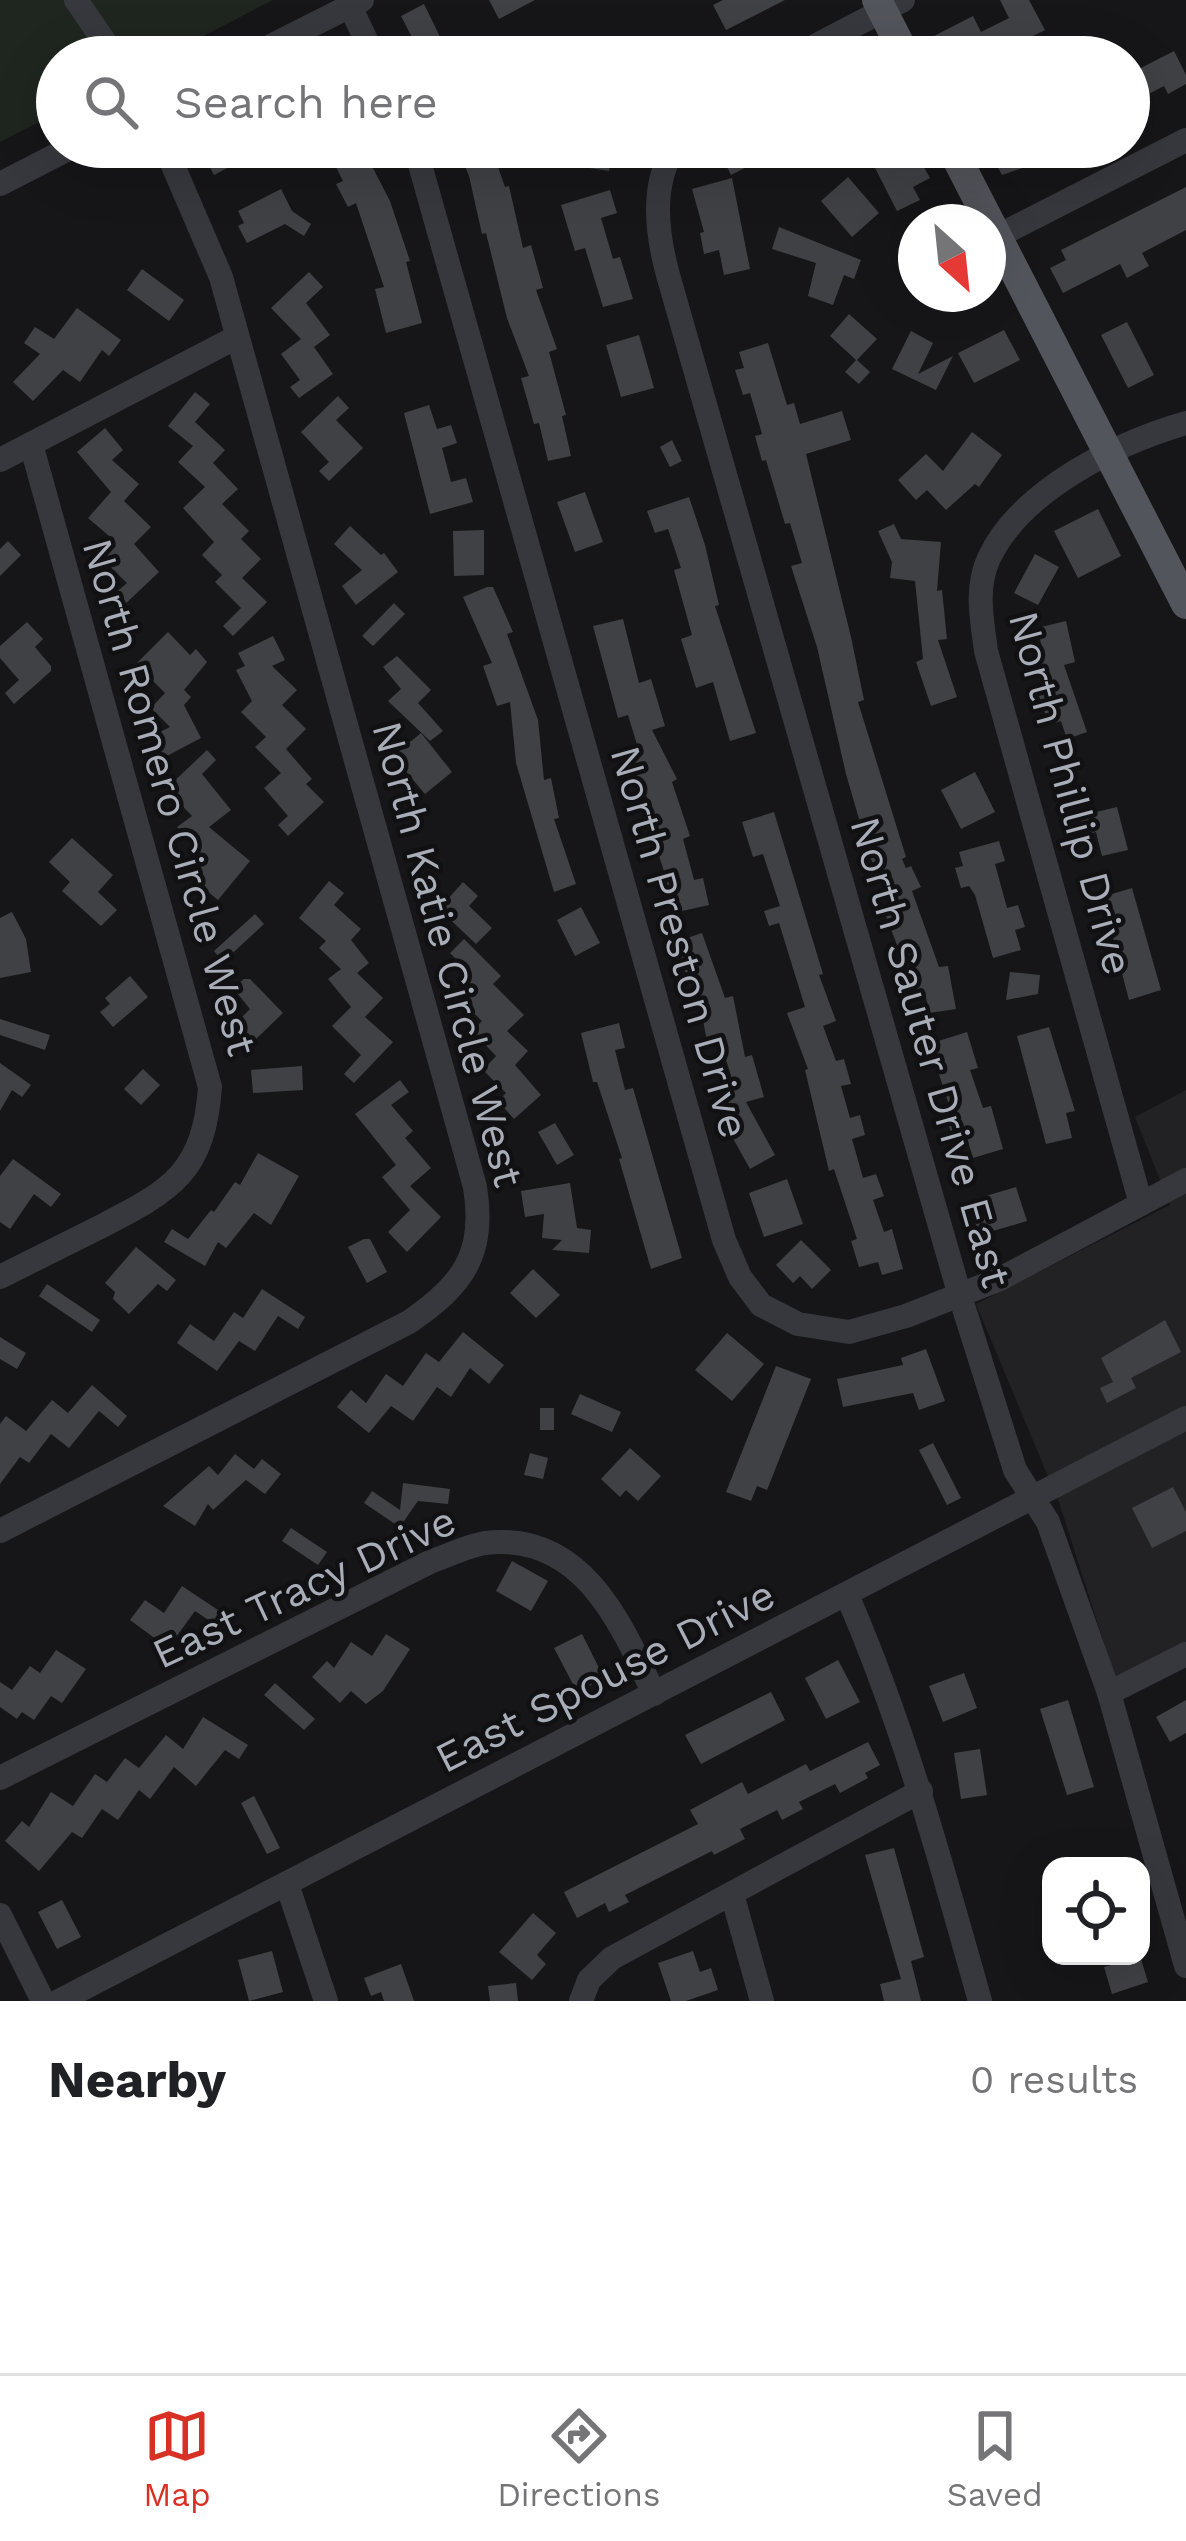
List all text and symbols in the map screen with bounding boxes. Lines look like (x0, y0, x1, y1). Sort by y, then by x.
search box (36, 36, 1150, 168)
icon: search (78, 69, 144, 135)
text: Search here (174, 76, 438, 129)
north arrow (898, 204, 1006, 312)
street label: North Romero Circle West (73, 533, 267, 1061)
street label: North Phillip Drive (999, 606, 1143, 980)
street label: North Katie Circle West (362, 716, 534, 1192)
street label: North Preston Drive (601, 740, 759, 1144)
street label: North Sauter Drive East (840, 811, 1022, 1293)
street label: East Tracy Drive (145, 1495, 463, 1679)
street label: East Spouse Drive (427, 1569, 783, 1783)
map controls (1042, 1857, 1150, 1965)
button: locate (1042, 1857, 1150, 1965)
text: Nearby (48, 2050, 226, 2109)
text: 0 results (970, 2057, 1138, 2102)
tab: Map (143, 2403, 211, 2514)
tab: Directions (497, 2403, 660, 2514)
tab: Saved (947, 2403, 1043, 2514)

